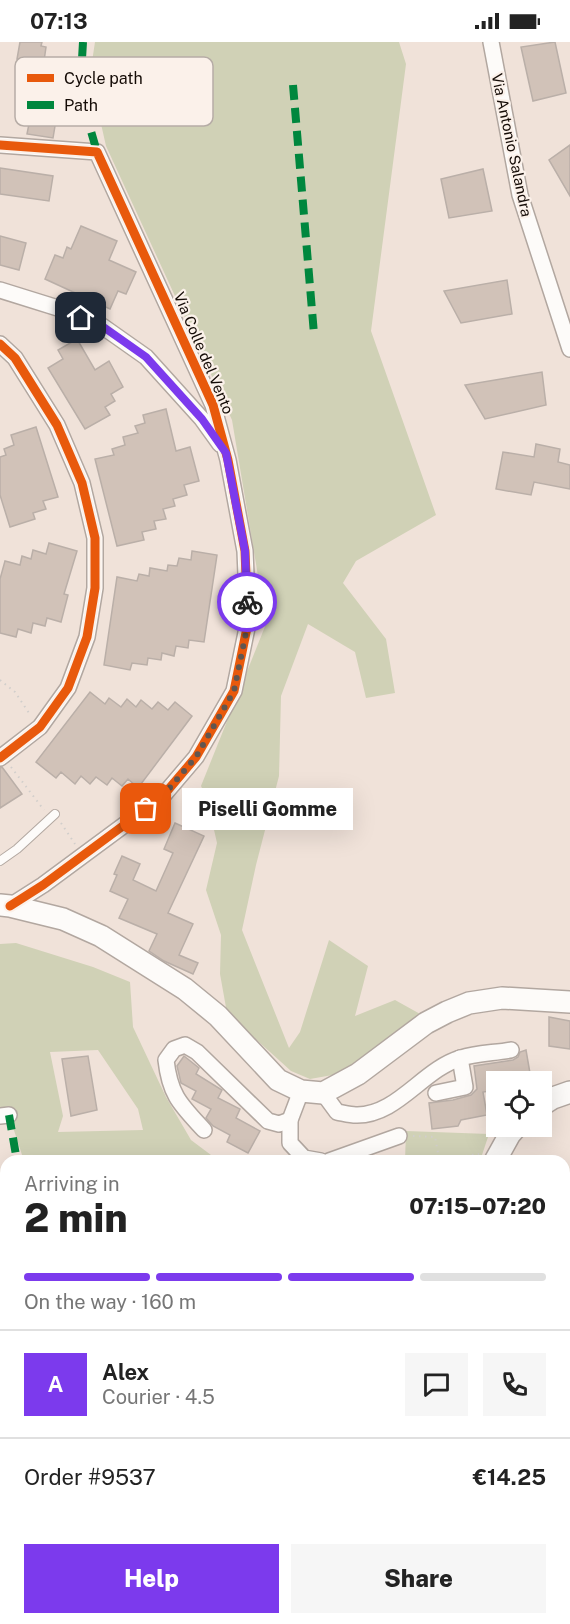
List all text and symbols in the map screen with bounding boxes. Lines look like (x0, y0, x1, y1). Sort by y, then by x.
text: 07:13 (30, 8, 88, 34)
legend (15, 57, 213, 126)
text: Cycle path (64, 69, 143, 88)
street label: Via Antonio Salandra (489, 72, 535, 218)
text: Path (64, 96, 98, 115)
street label: Via Colle del Vento (171, 290, 237, 416)
pin (55, 292, 106, 343)
icon: home (64, 301, 97, 334)
courier (217, 572, 277, 632)
icon: bike (231, 586, 264, 619)
pin (120, 783, 171, 834)
callout: Piselli Gomme (182, 788, 353, 830)
icon: bag (129, 792, 162, 825)
text: Piselli Gomme (198, 797, 337, 821)
map controls (486, 1071, 552, 1137)
button: locate (486, 1071, 552, 1137)
text: Arriving in (24, 1172, 119, 1196)
text: 07:15–07:20 (409, 1193, 546, 1219)
text: 2 min (24, 1195, 128, 1241)
text: On the way · 160 m (24, 1290, 196, 1314)
button: chat (405, 1353, 468, 1416)
button: phone (483, 1353, 546, 1416)
text: Alex (102, 1359, 149, 1385)
text: A (48, 1371, 63, 1397)
text: Courier · 4.5 (102, 1385, 215, 1409)
text: Order #9537 (24, 1464, 156, 1490)
text: €14.25 (473, 1464, 546, 1490)
button: Help (24, 1544, 279, 1613)
button: Share (291, 1544, 546, 1613)

